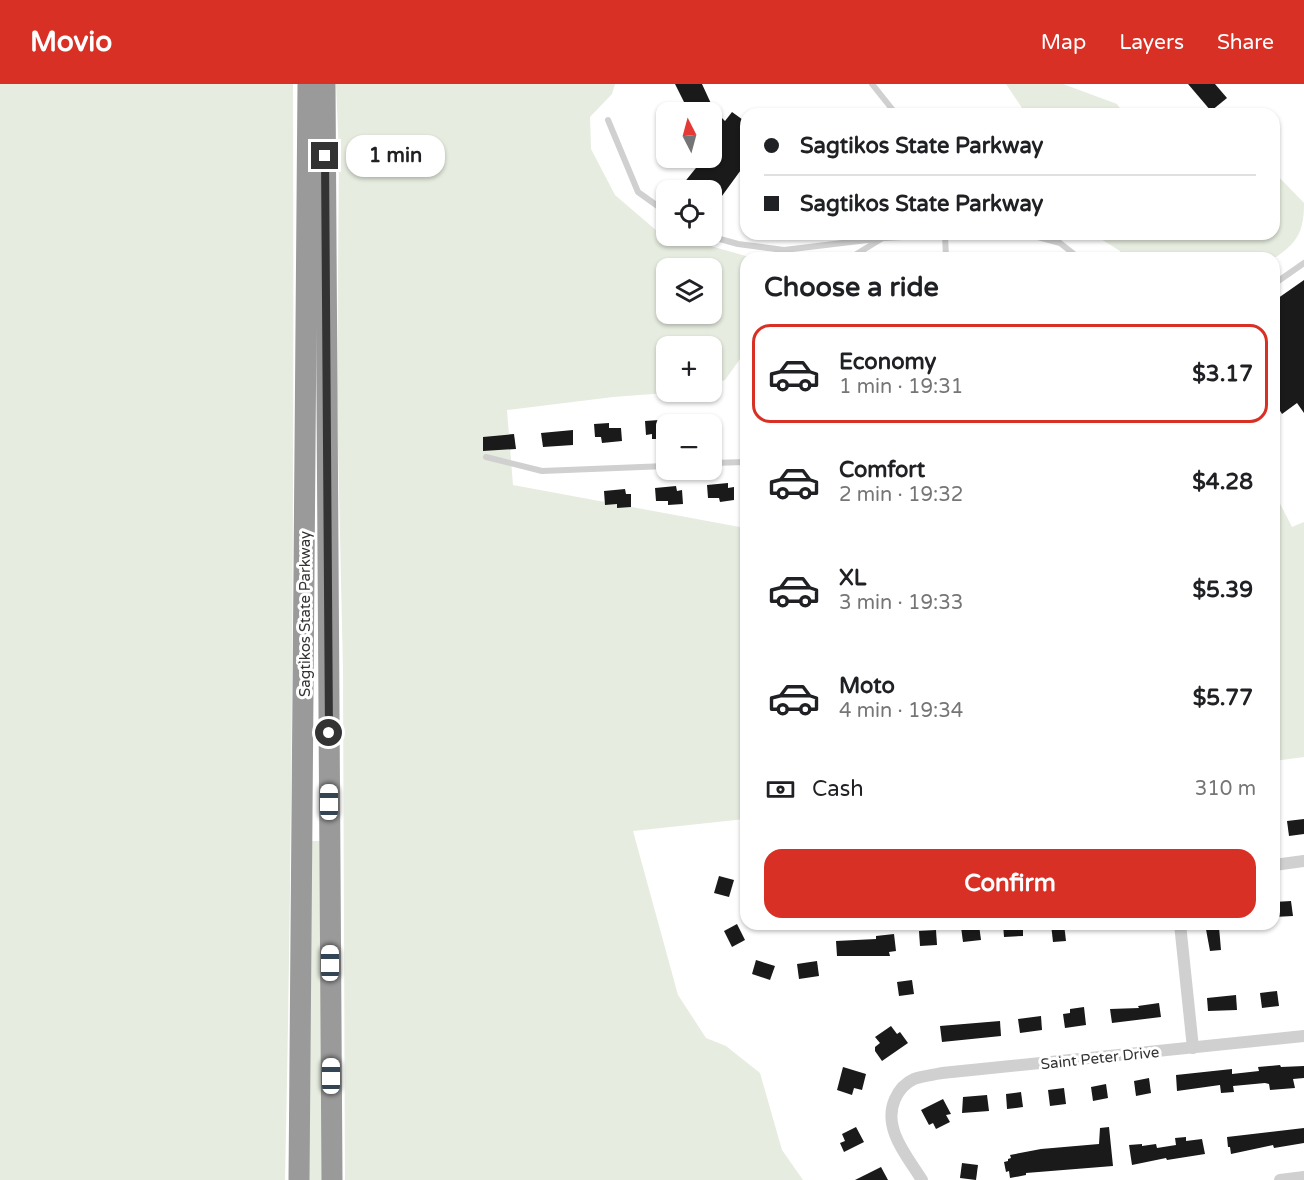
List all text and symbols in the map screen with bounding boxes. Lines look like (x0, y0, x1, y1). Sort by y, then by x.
text: Movio (30, 25, 112, 59)
text: Map (1041, 30, 1086, 55)
text: Layers (1119, 30, 1184, 55)
text: Share (1217, 30, 1274, 55)
north arrow (656, 102, 722, 168)
map controls (656, 102, 722, 480)
text: Sagtikos State Parkway (800, 133, 1043, 159)
callout: 1 min (346, 135, 445, 177)
route end (311, 142, 338, 169)
text: 1 min (369, 144, 422, 168)
button: locate (656, 180, 722, 246)
text: Sagtikos State Parkway (800, 191, 1043, 217)
button: layers (656, 258, 722, 324)
text: Choose a ride (764, 271, 939, 304)
button: + (656, 336, 722, 402)
icon: car (767, 347, 821, 401)
text: Economy (839, 349, 936, 375)
text: $3.17 (1192, 361, 1253, 387)
text: 1 min · 19:31 (839, 375, 963, 399)
button: − (656, 414, 722, 480)
icon: car (767, 455, 821, 509)
text: Comfort (839, 457, 925, 483)
text: $4.28 (1192, 469, 1253, 495)
text: 2 min · 19:32 (839, 483, 963, 507)
street label: Sagtikos State Parkway (296, 531, 314, 697)
icon: car (767, 563, 821, 617)
text: XL (839, 565, 866, 591)
text: $5.39 (1192, 577, 1253, 603)
text: 3 min · 19:33 (839, 591, 963, 615)
icon: car (767, 671, 821, 725)
text: Moto (839, 673, 895, 699)
text: $5.77 (1193, 685, 1253, 711)
text: 4 min · 19:34 (839, 699, 963, 723)
route start (315, 719, 342, 746)
icon: cash (764, 773, 797, 806)
text: Cash (812, 776, 864, 802)
text: 310 m (1195, 777, 1256, 801)
car (320, 784, 338, 820)
button: Confirm (764, 849, 1256, 918)
car (321, 945, 339, 981)
street label: Saint Peter Drive (1040, 1043, 1160, 1073)
car (322, 1058, 340, 1094)

